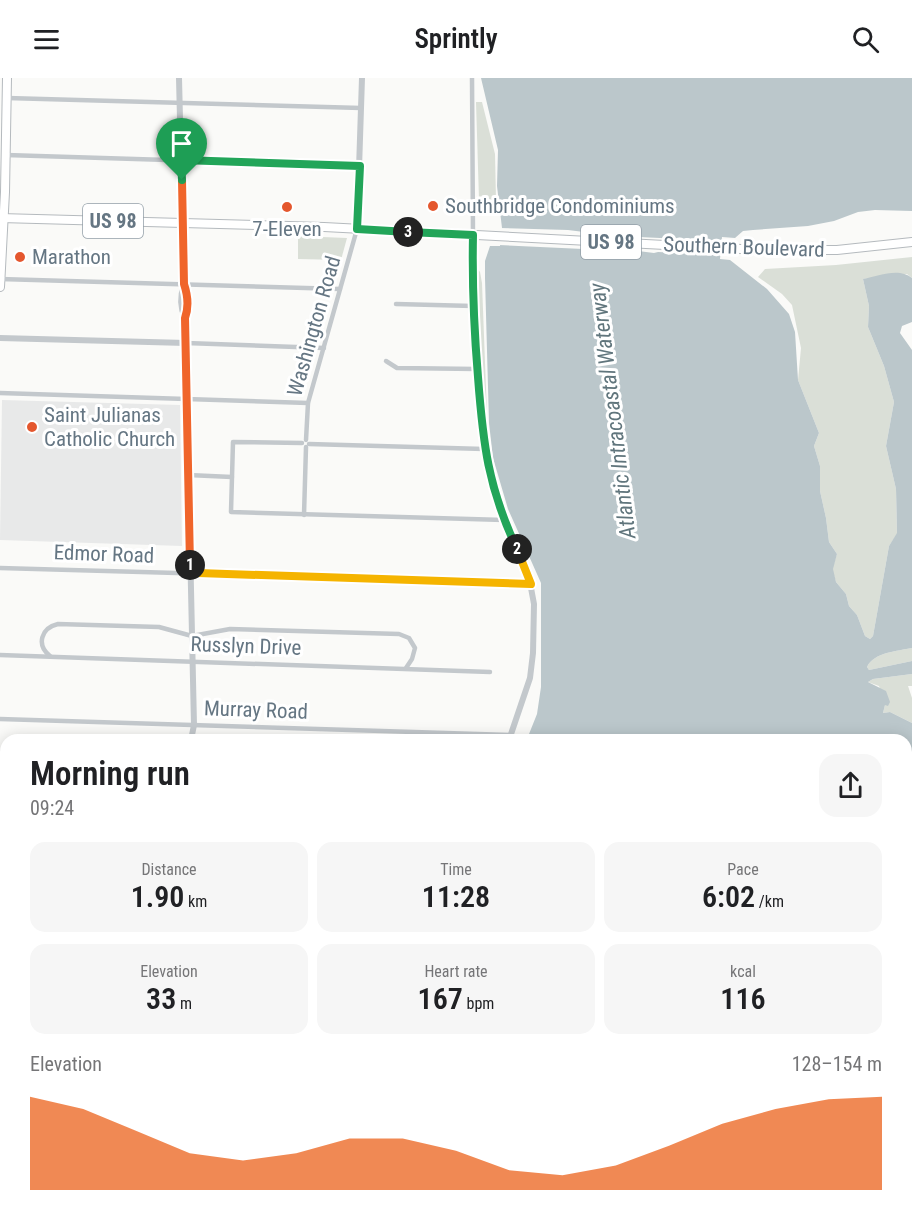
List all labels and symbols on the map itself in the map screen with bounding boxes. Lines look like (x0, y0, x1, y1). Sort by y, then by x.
pin (156, 118, 207, 180)
place label: Southbridge Condominiums (445, 194, 675, 218)
marker: Southbridge Condominiums (426, 199, 440, 213)
marker: 7-Eleven (280, 200, 294, 214)
road number: US 98 (83, 204, 143, 238)
place label: 7-Eleven (252, 217, 322, 241)
pin: 3 (393, 217, 423, 247)
road number: US 98 (581, 225, 641, 259)
street label: Southern Boulevard (663, 232, 825, 262)
place label: Marathon (32, 245, 111, 269)
marker: Marathon (13, 250, 27, 264)
street label: Washington Road (283, 253, 345, 399)
water label: Atlantic Intracoastal Waterway (584, 281, 641, 541)
place label: Saint Julianas Catholic Church (44, 403, 175, 451)
marker: Saint Julianas Catholic Church (25, 420, 39, 434)
pin: 2 (502, 534, 532, 564)
street label: Edmor Road (53, 540, 155, 568)
pin: 1 (175, 550, 205, 580)
street label: Russlyn Drive (190, 632, 302, 660)
street label: Murray Road (204, 696, 308, 724)

